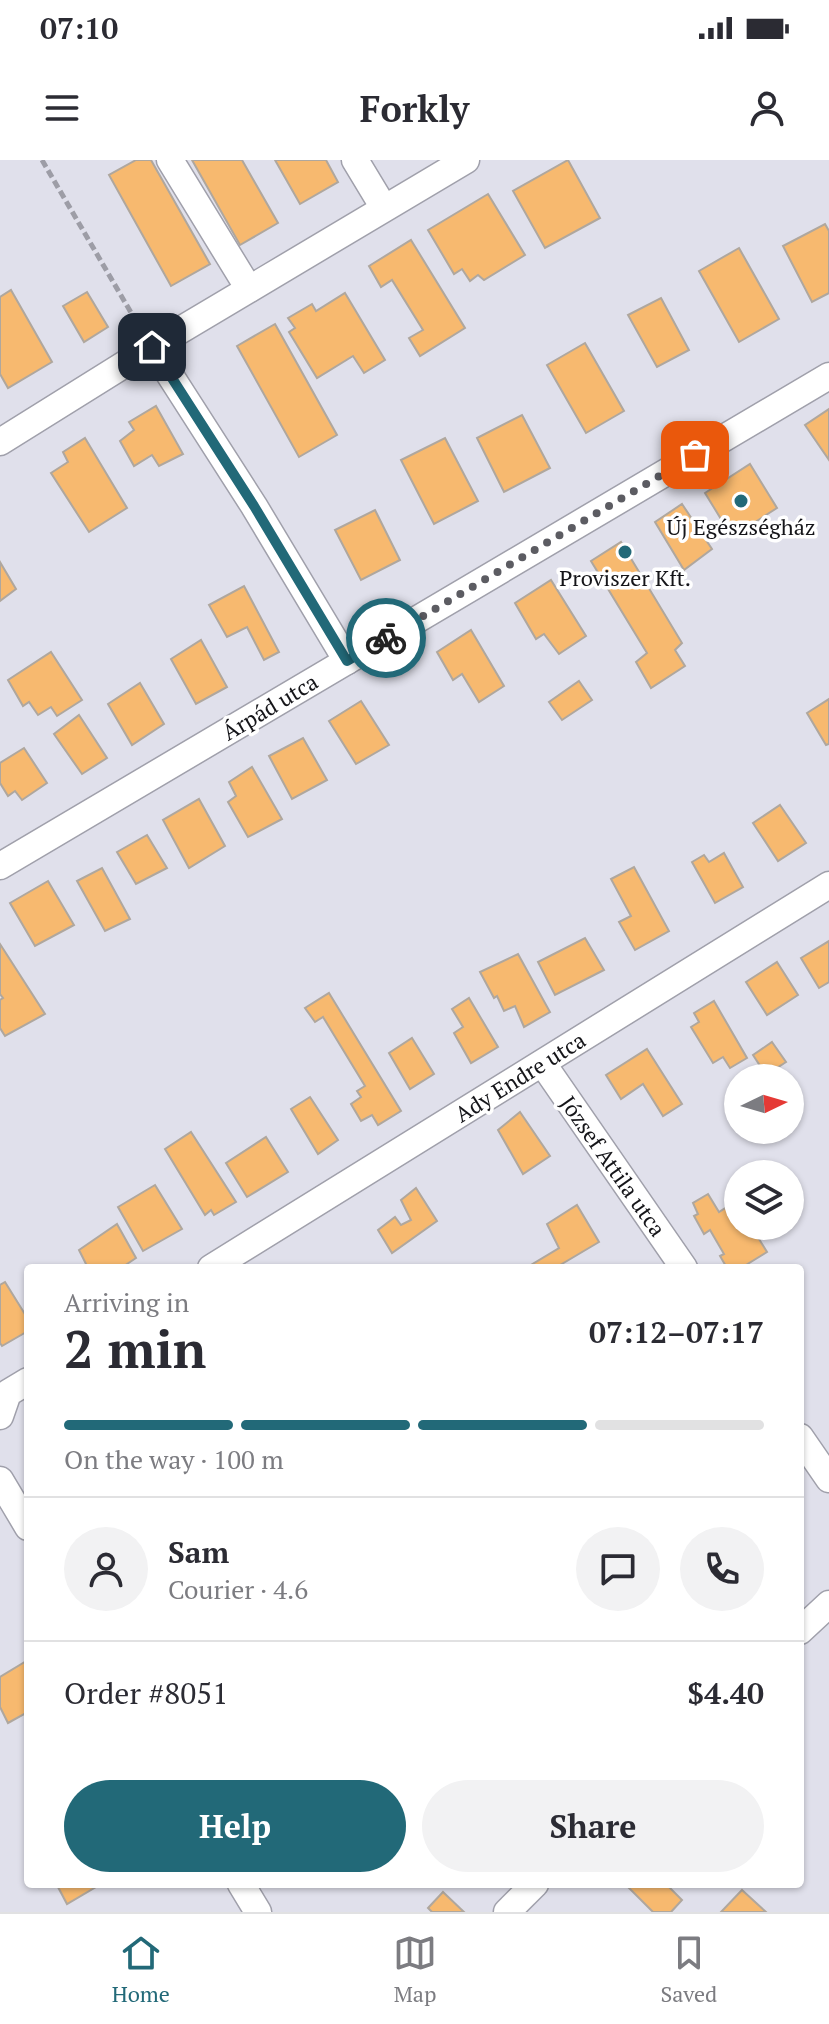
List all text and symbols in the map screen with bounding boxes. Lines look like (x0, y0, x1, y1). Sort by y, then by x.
text: 07:10 (40, 8, 118, 48)
text: Forkly (360, 85, 469, 132)
icon: menu (40, 86, 84, 130)
icon: person (745, 86, 789, 130)
pin (118, 313, 186, 381)
icon: home (130, 325, 174, 369)
pin (661, 421, 729, 489)
icon: bag (673, 433, 717, 477)
marker: Új Egészségház (732, 492, 750, 510)
place label: Új Egészségház (666, 512, 816, 541)
marker: Proviszer Kft. (616, 543, 634, 561)
place label: Proviszer Kft. (559, 563, 691, 592)
courier (346, 598, 426, 678)
icon: bike (364, 616, 408, 660)
street label: Árpád utca (217, 667, 323, 746)
street label: Ady Endre utca (449, 1025, 591, 1128)
north arrow (724, 1064, 804, 1144)
map controls (724, 1064, 804, 1240)
street label: József Attila utca (554, 1090, 673, 1242)
button: layers (724, 1160, 804, 1240)
text: Arriving in (64, 1285, 189, 1319)
text: 07:12–07:17 (589, 1312, 764, 1352)
text: 2 min (64, 1314, 206, 1383)
text: On the way · 100 m (64, 1442, 284, 1476)
button: person (64, 1527, 148, 1611)
button: chat (576, 1527, 660, 1611)
button: phone (680, 1527, 764, 1611)
text: Sam (168, 1532, 229, 1572)
text: Courier · 4.6 (168, 1572, 308, 1606)
text: Order #8051 (64, 1673, 228, 1713)
text: $4.40 (687, 1673, 764, 1713)
button: Help (64, 1780, 406, 1872)
button: Share (422, 1780, 764, 1872)
tab: Home (112, 1931, 170, 2008)
tab: Map (393, 1931, 437, 2008)
tab: Saved (660, 1931, 717, 2008)

